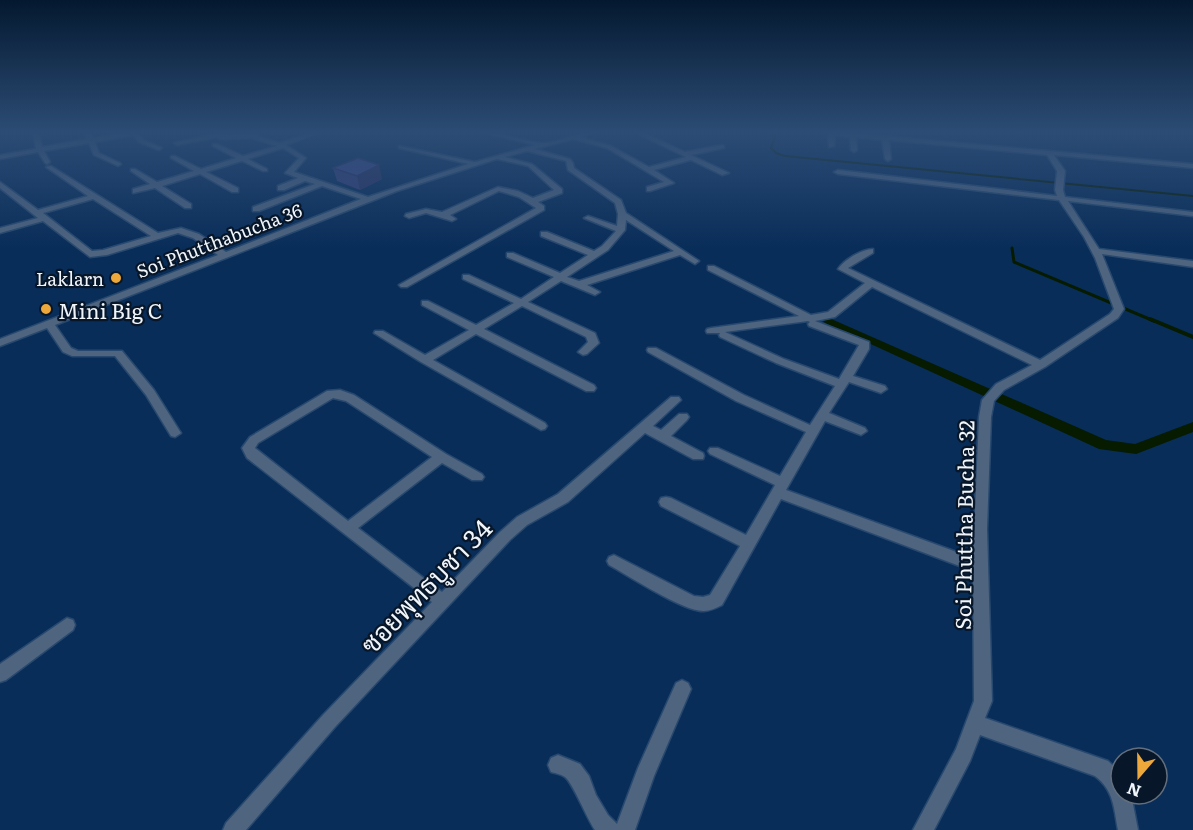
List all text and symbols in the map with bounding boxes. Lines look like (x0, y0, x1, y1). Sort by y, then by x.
street label: Soi Phutthabucha 36 (132, 196, 306, 284)
place label: Laklarn (36, 265, 104, 292)
marker: Laklarn (109, 271, 123, 285)
place label: Mini Big C (58, 294, 162, 325)
marker: Mini Big C (39, 302, 53, 316)
street label: Soi Phuttha Bucha 32 (946, 420, 980, 630)
street label: ซอยพุทธบูชา 34 (350, 509, 500, 662)
north arrow (1109, 746, 1169, 806)
text: N (1123, 777, 1144, 805)

